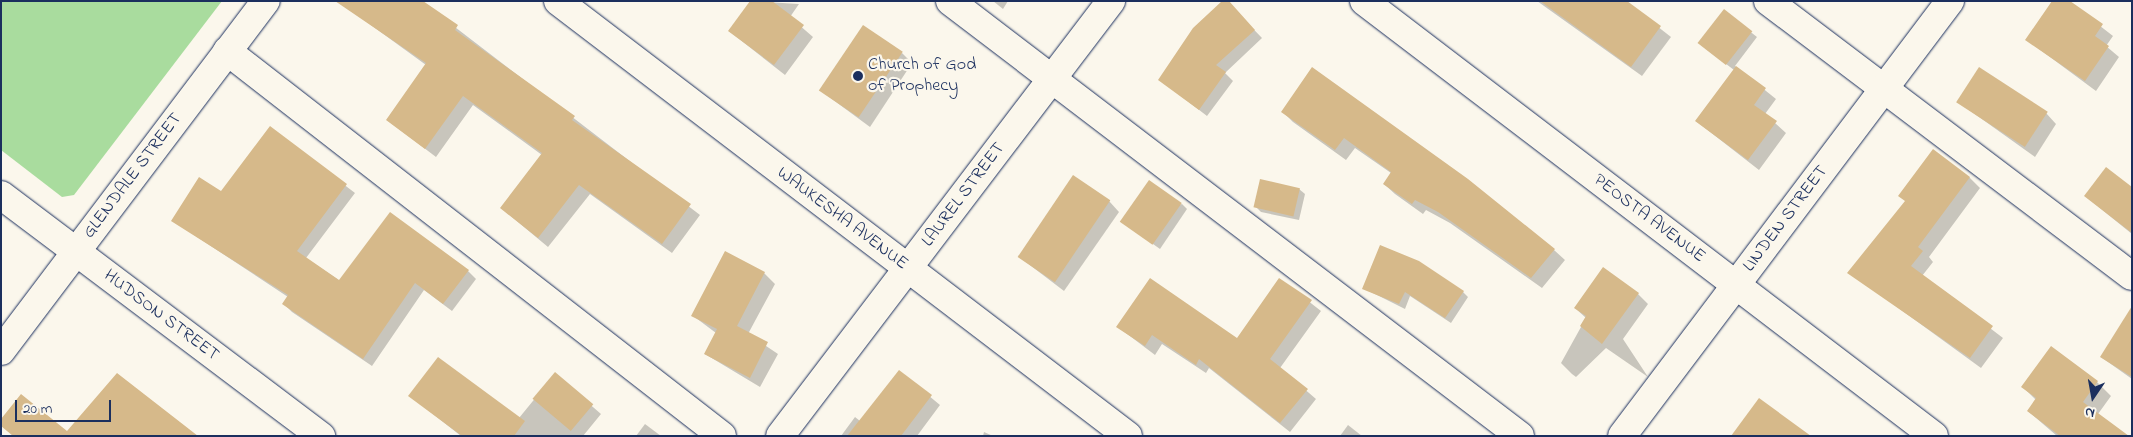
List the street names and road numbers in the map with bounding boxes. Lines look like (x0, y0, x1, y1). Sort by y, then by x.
street label: GLENDALE STREET (79, 109, 187, 243)
street label: LAUREL STREET (918, 139, 1010, 251)
street label: LINDEN STREET (1739, 161, 1833, 277)
street label: WAUKESHA AVENUE (772, 163, 912, 275)
street label: PEOSTA AVENUE (1589, 170, 1709, 268)
street label: HUDSON STREET (99, 266, 223, 366)

